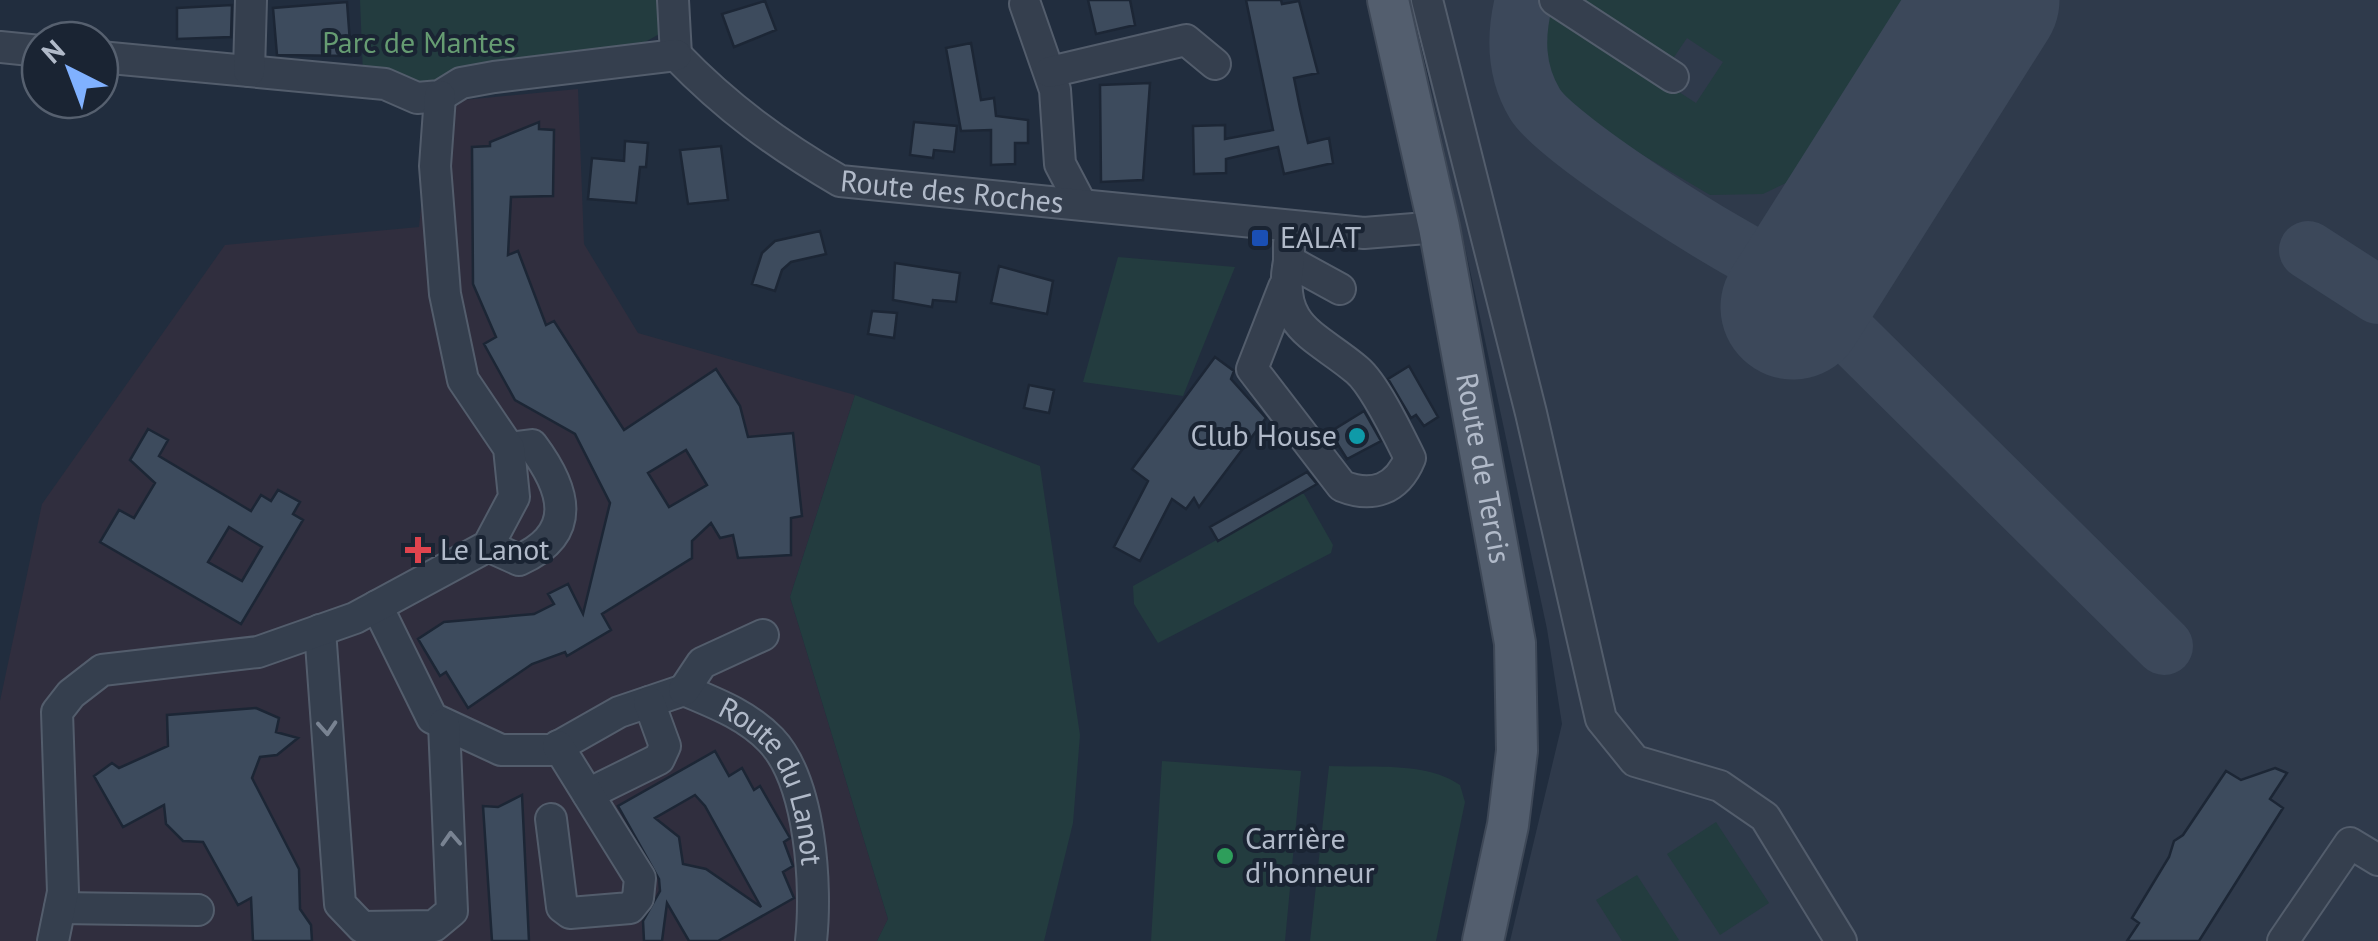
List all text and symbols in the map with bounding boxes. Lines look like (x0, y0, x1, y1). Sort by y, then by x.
north arrow (20, 20, 120, 120)
park label: Parc de Mantes (322, 22, 516, 61)
text: N (34, 31, 72, 71)
street label: Route des Roches (839, 160, 1066, 221)
place label: EALAT (1280, 217, 1362, 256)
marker: EALAT (1249, 227, 1271, 249)
street label: Route de Tercis (1448, 370, 1521, 566)
place label: Club House (1190, 415, 1337, 454)
marker: Club House (1346, 425, 1368, 447)
place label: Le Lanot (440, 529, 549, 568)
marker: Le Lanot (405, 537, 431, 563)
street label: Route du Lanot (713, 687, 833, 867)
one-way arrow (316, 720, 337, 736)
place label: Carrière d'honneur (1245, 818, 1375, 891)
one-way arrow (441, 830, 462, 846)
marker: Carrière d'honneur (1214, 845, 1236, 867)

